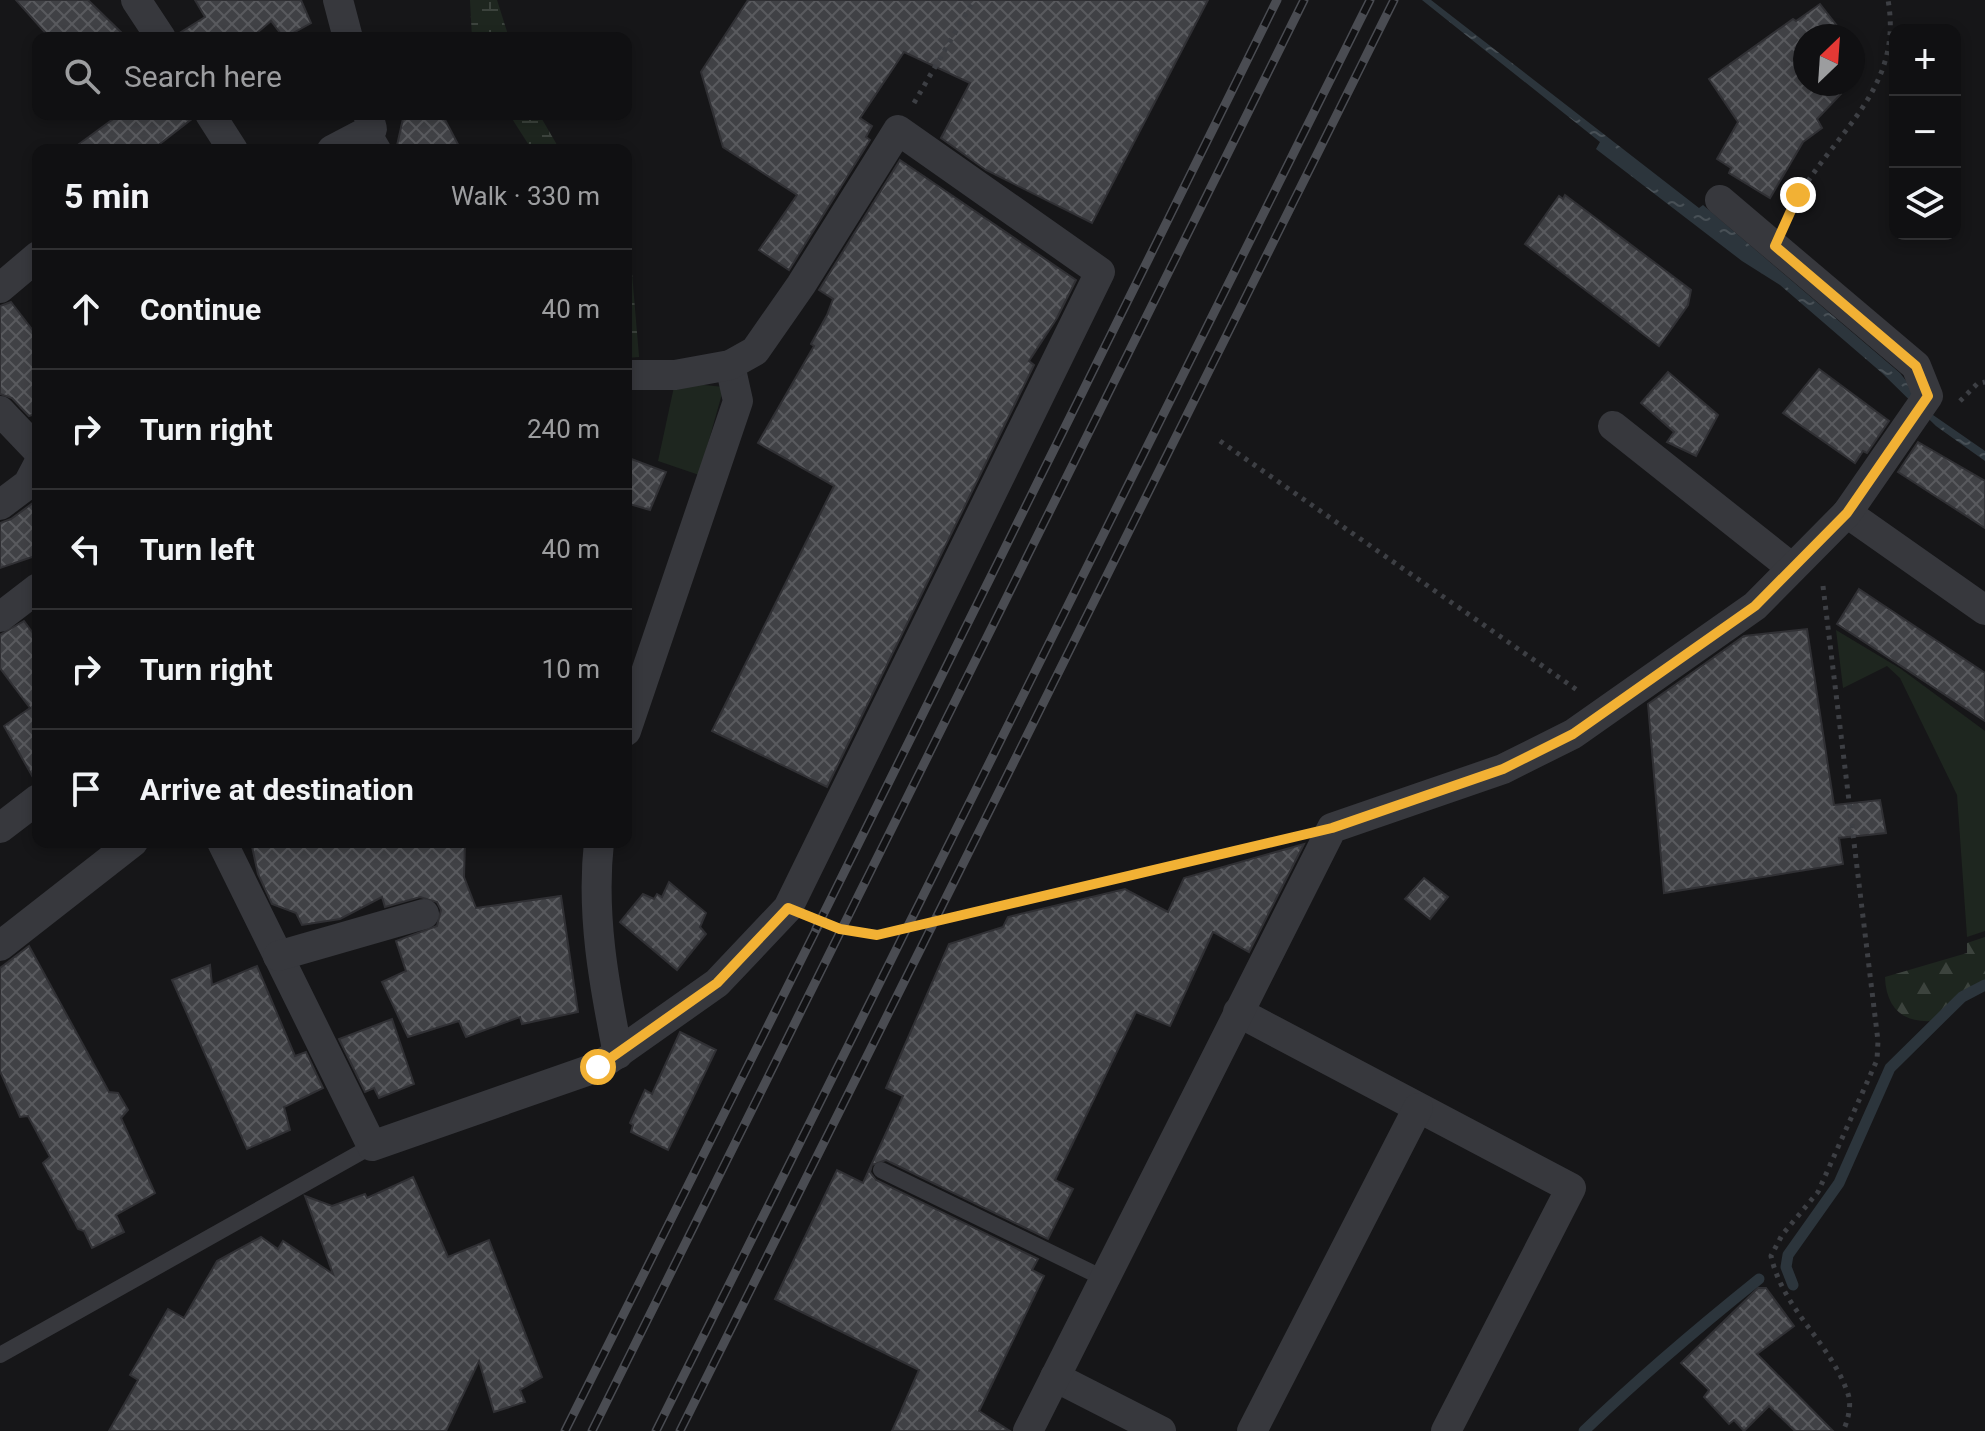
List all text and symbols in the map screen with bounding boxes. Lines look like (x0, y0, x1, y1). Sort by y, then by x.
north arrow (1793, 24, 1865, 96)
map controls (1889, 24, 1961, 240)
button: + (1889, 24, 1961, 96)
search box (32, 32, 632, 120)
icon: search (60, 54, 104, 98)
text: Search here (124, 59, 282, 94)
button: − (1889, 96, 1961, 168)
button: layers (1889, 168, 1961, 240)
text: 5 min (64, 176, 149, 216)
route end (1780, 177, 1816, 213)
text: Walk · 330 m (451, 181, 600, 211)
icon: ahead (64, 287, 108, 331)
text: Continue (140, 292, 261, 327)
text: 40 m (542, 294, 600, 324)
icon: right (64, 407, 108, 451)
text: Turn right (140, 412, 273, 447)
text: 240 m (527, 414, 600, 444)
icon: left (64, 527, 108, 571)
text: Turn left (140, 532, 255, 567)
text: 40 m (542, 534, 600, 564)
icon: right (64, 647, 108, 691)
text: Turn right (140, 652, 273, 687)
text: 10 m (542, 654, 600, 684)
icon: arrive (64, 767, 108, 811)
text: Arrive at destination (140, 772, 414, 807)
route start (580, 1049, 616, 1085)

